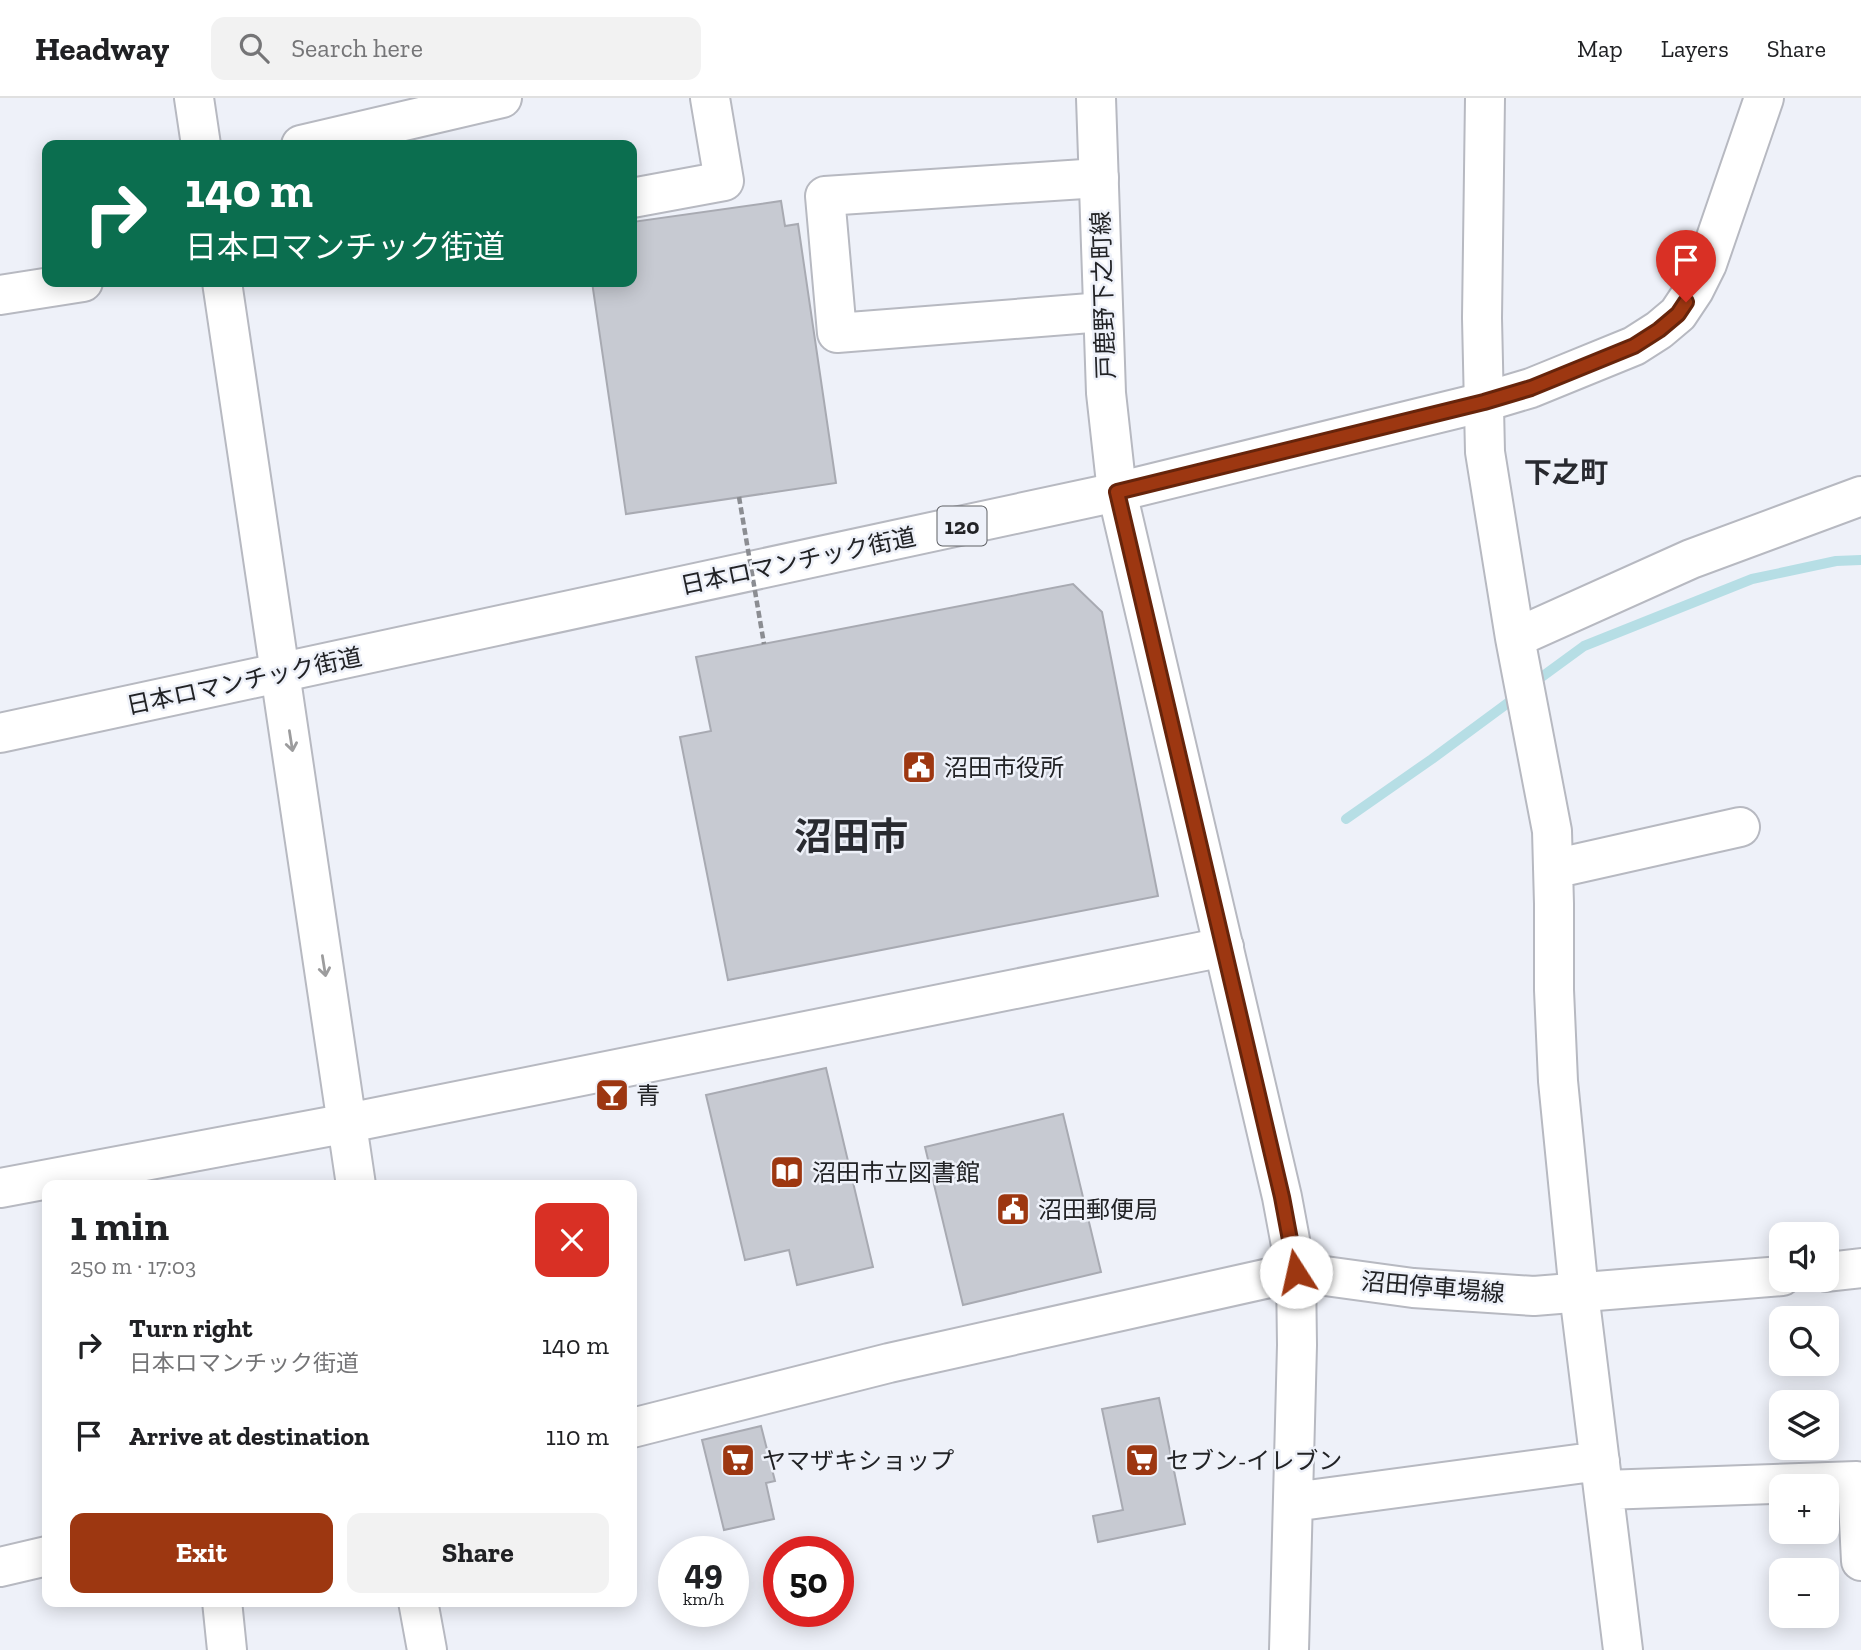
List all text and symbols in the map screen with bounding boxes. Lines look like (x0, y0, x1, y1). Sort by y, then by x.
search box (211, 17, 701, 80)
text: Headway (35, 29, 169, 68)
icon: search (235, 29, 273, 67)
text: Search here (291, 32, 423, 64)
text: Map (1577, 34, 1623, 63)
text: Layers (1661, 34, 1729, 63)
text: Share (1767, 34, 1826, 63)
text: 140 m (185, 161, 313, 220)
icon: right (70, 168, 161, 259)
street label: 戸鹿野下之町線 (1086, 211, 1120, 379)
text: 日本ロマンチック街道 (185, 228, 505, 266)
pin (1656, 230, 1716, 302)
icon: arrive (1667, 241, 1705, 279)
district label: 下之町 (1524, 456, 1608, 489)
road number: 120 (937, 506, 986, 546)
street label: 日本ロマンチック街道 (678, 522, 918, 600)
street label: 日本ロマンチック街道 (124, 642, 364, 720)
one-way arrow (284, 729, 297, 752)
public building icon: 沼田市役所 (900, 748, 938, 786)
place label: 沼田市役所 (944, 753, 1064, 782)
district label: 沼田市 (794, 814, 908, 860)
one-way arrow (318, 954, 331, 977)
bar icon: 青 (593, 1076, 631, 1114)
place label: 青 (636, 1081, 660, 1110)
library icon: 沼田市立図書館 (768, 1153, 806, 1191)
place label: 沼田市立図書館 (812, 1158, 980, 1187)
public building icon: 沼田郵便局 (994, 1190, 1032, 1228)
place label: 沼田郵便局 (1038, 1195, 1158, 1224)
text: 1 min (70, 1200, 169, 1251)
button: close (535, 1203, 609, 1277)
map controls (1769, 1222, 1839, 1628)
button: sound (1769, 1222, 1839, 1292)
position arrow (1259, 1235, 1333, 1309)
text: 250 m · 17:03 (70, 1252, 196, 1280)
street label: 沼田停車場線 (1360, 1266, 1506, 1308)
button: search (1769, 1306, 1839, 1376)
text: Turn right (129, 1312, 252, 1344)
icon: right (70, 1326, 108, 1364)
text: 140 m (542, 1329, 609, 1361)
text: 日本ロマンチック街道 (129, 1349, 359, 1377)
button: layers (1769, 1390, 1839, 1460)
icon: arrive (70, 1417, 108, 1455)
text: Arrive at destination (129, 1420, 369, 1452)
text: 110 m (546, 1420, 609, 1452)
supermarket icon: ヤマザキショップ (719, 1441, 757, 1479)
supermarket icon: セブン-イレブン (1123, 1441, 1161, 1479)
place label: ヤマザキショップ (762, 1446, 954, 1475)
place label: セブン-イレブン (1166, 1446, 1342, 1475)
button: + (1769, 1474, 1839, 1544)
button: Exit (70, 1513, 333, 1593)
button: Share (347, 1513, 609, 1593)
speed limit sign: 50 (763, 1536, 854, 1627)
text: 49 (684, 1551, 723, 1593)
button: − (1769, 1558, 1839, 1628)
text: km/h (683, 1588, 724, 1610)

